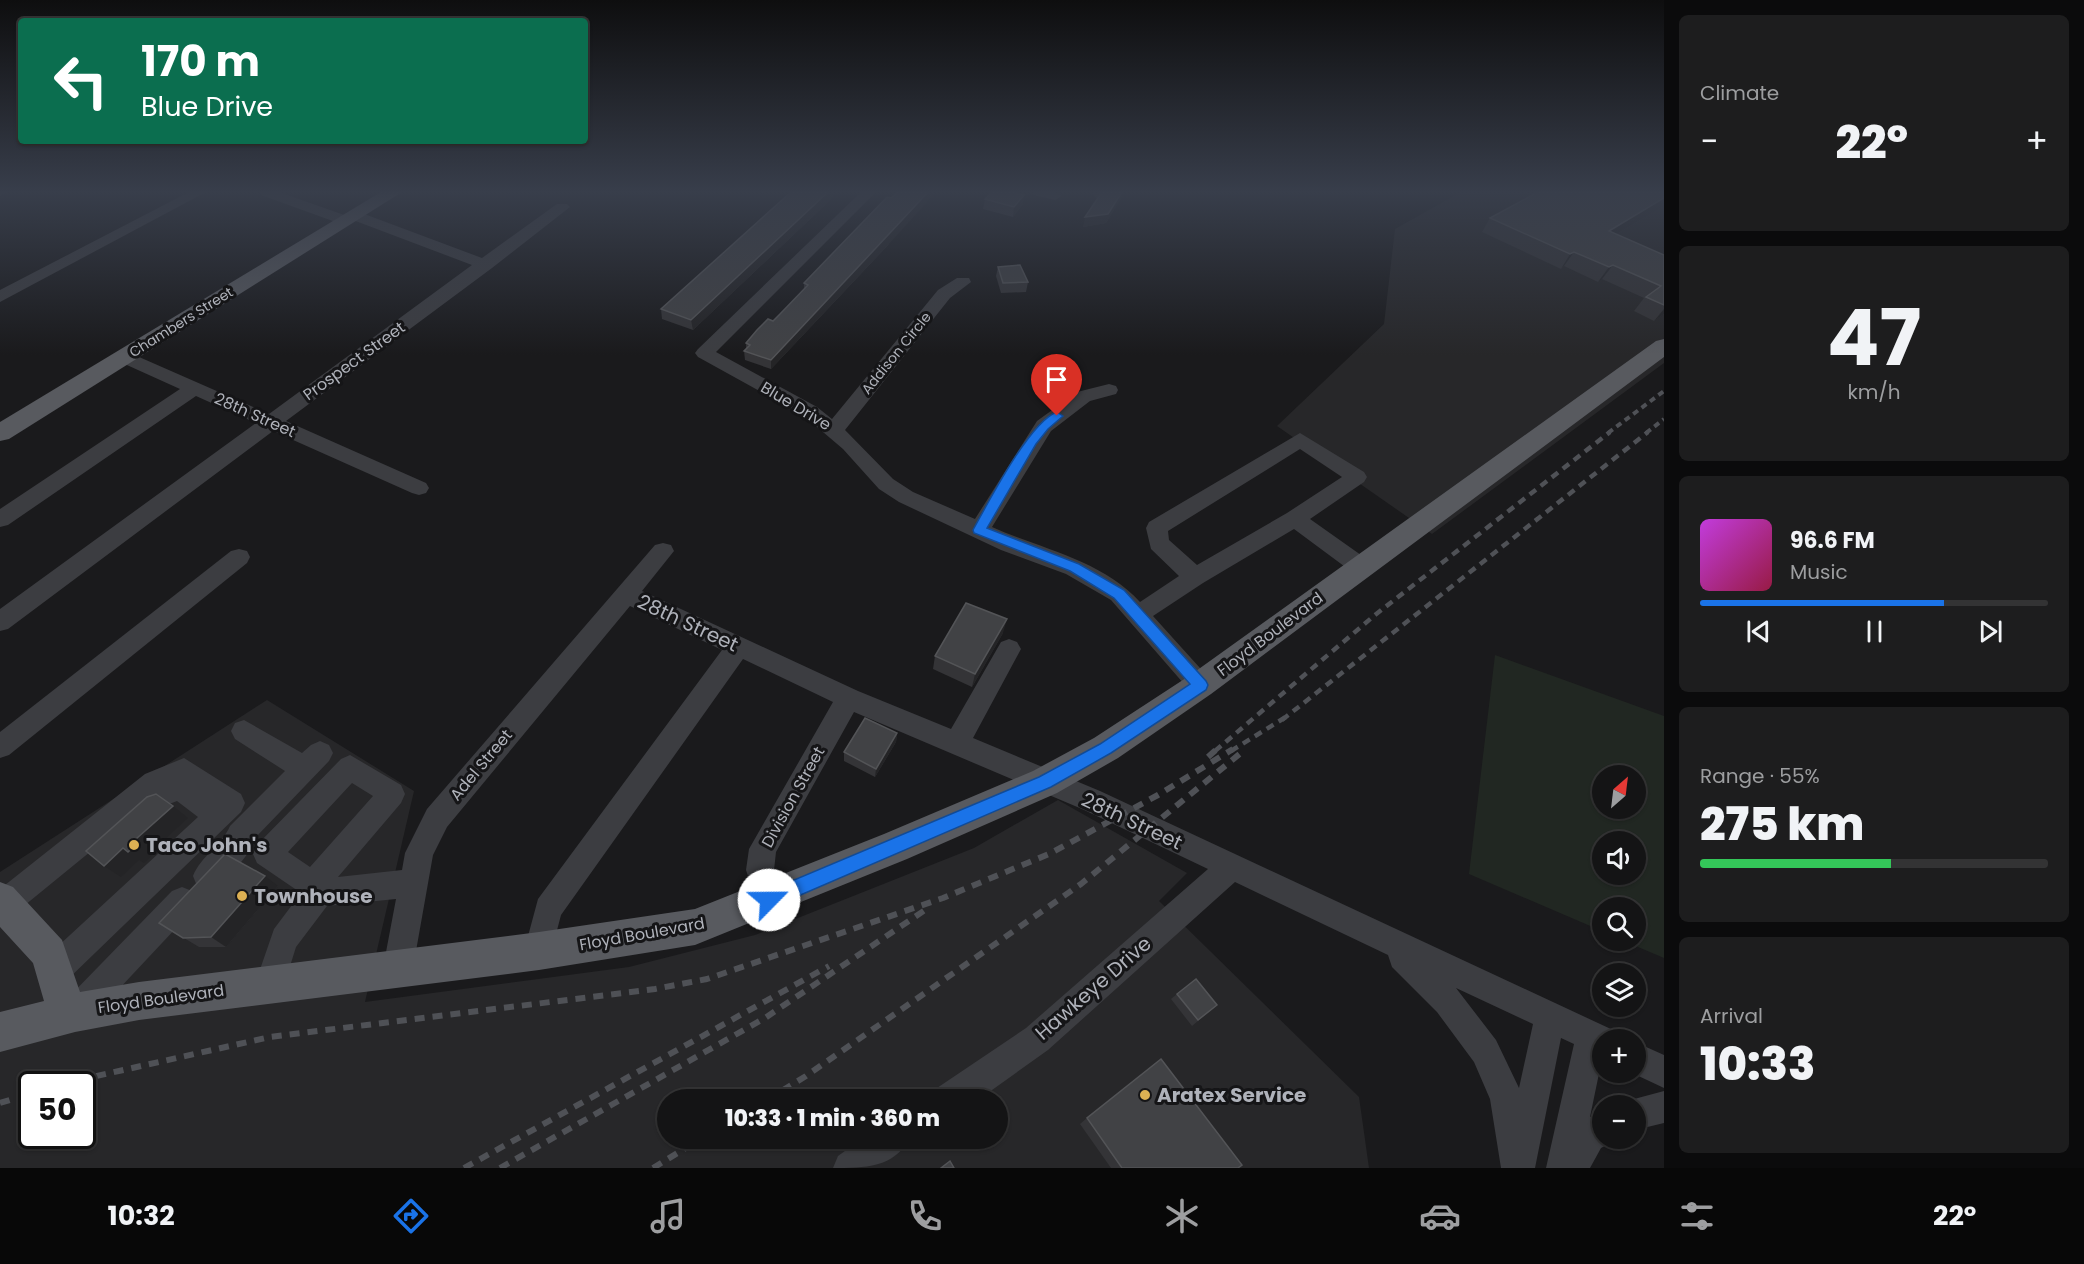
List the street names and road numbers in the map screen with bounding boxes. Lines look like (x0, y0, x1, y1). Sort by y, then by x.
street label: Chambers Street (125, 282, 237, 362)
street label: Addison Circle (856, 307, 936, 398)
street label: Prospect Street (298, 316, 410, 406)
street label: Blue Drive (757, 376, 836, 436)
street label: 28th Street (211, 387, 299, 443)
street label: 28th Street (633, 587, 743, 659)
street label: Floyd Boulevard (1212, 587, 1328, 681)
street label: Adel Street (444, 724, 518, 806)
street label: Division Street (756, 742, 830, 852)
street label: 28th Street (1077, 785, 1187, 857)
street label: Floyd Boulevard (577, 912, 707, 956)
street label: Hawkeye Drive (1029, 930, 1157, 1046)
street label: Floyd Boulevard (96, 979, 226, 1019)

